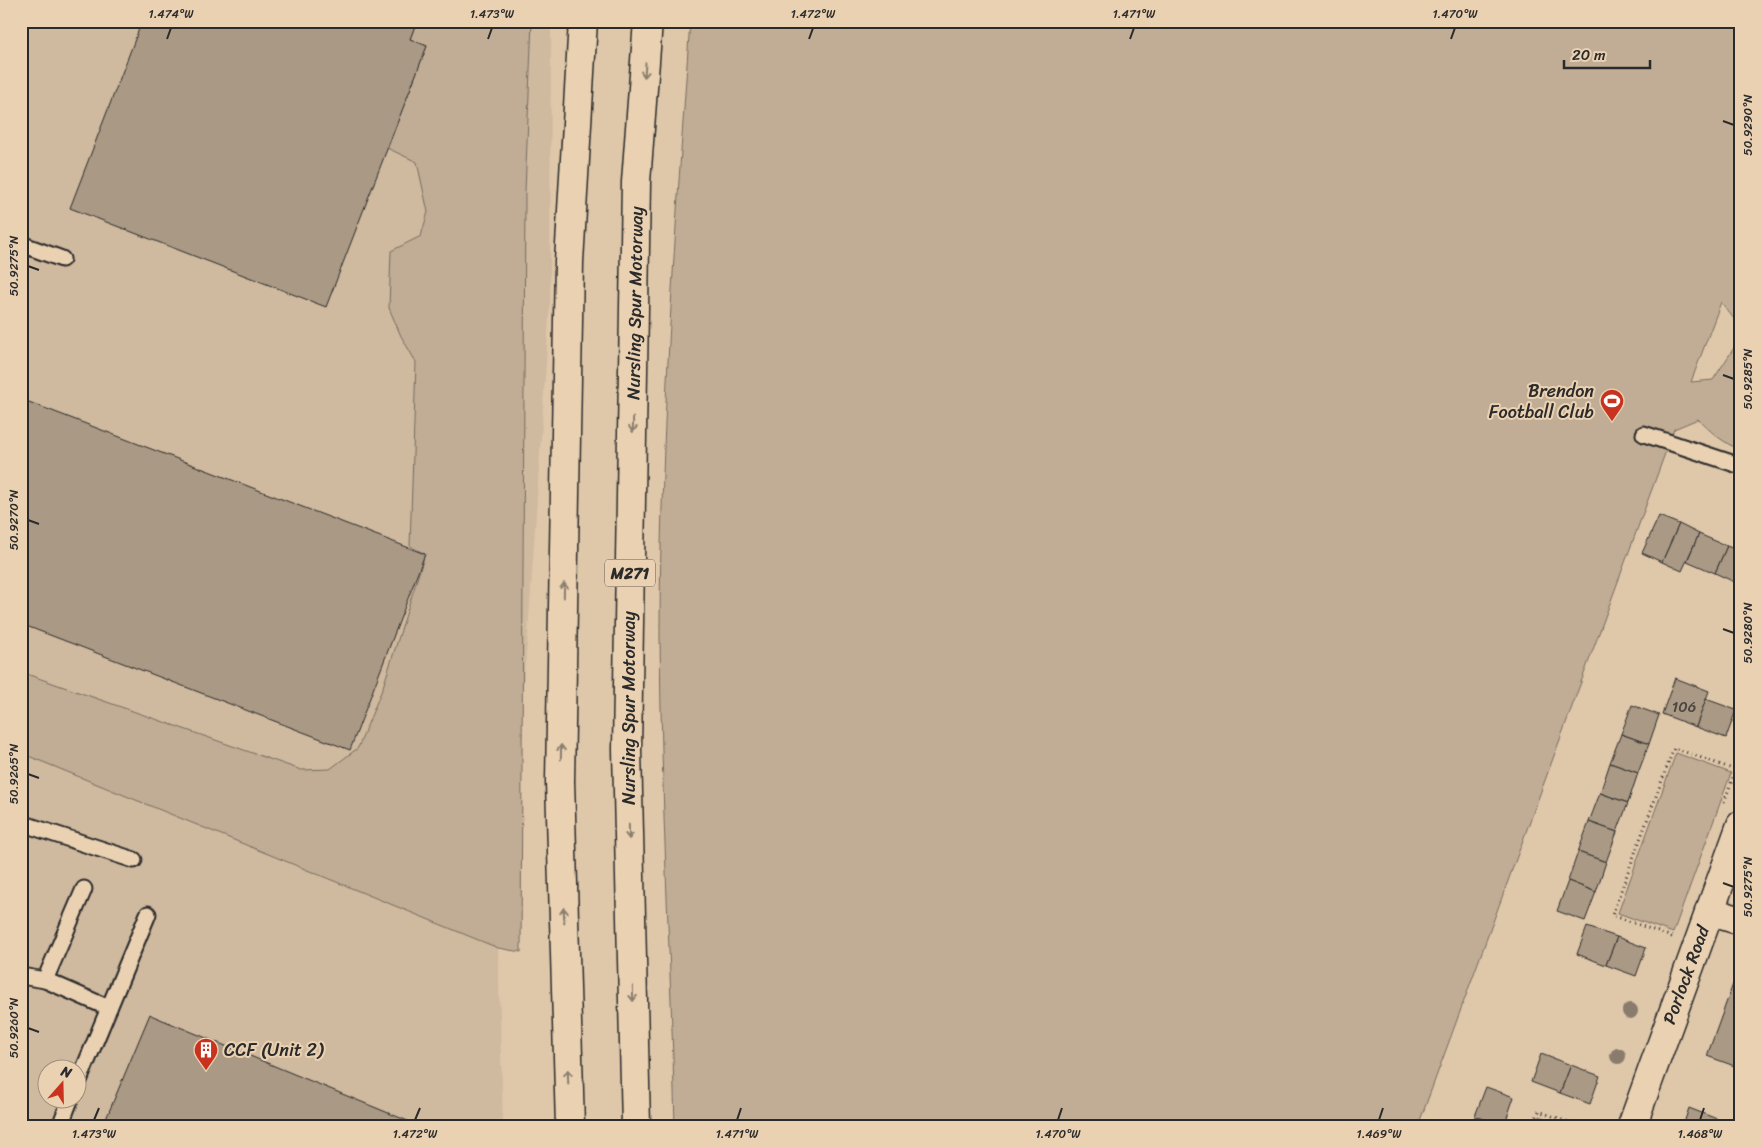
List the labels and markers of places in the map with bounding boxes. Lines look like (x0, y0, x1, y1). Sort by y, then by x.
place label: Brendon Football Club (1489, 375, 1594, 428)
sports icon: Brendon Football Club (1599, 388, 1625, 422)
place label: CCF (Unit 2) (224, 1034, 325, 1066)
building icon: CCF (Unit 2) (193, 1037, 219, 1071)

